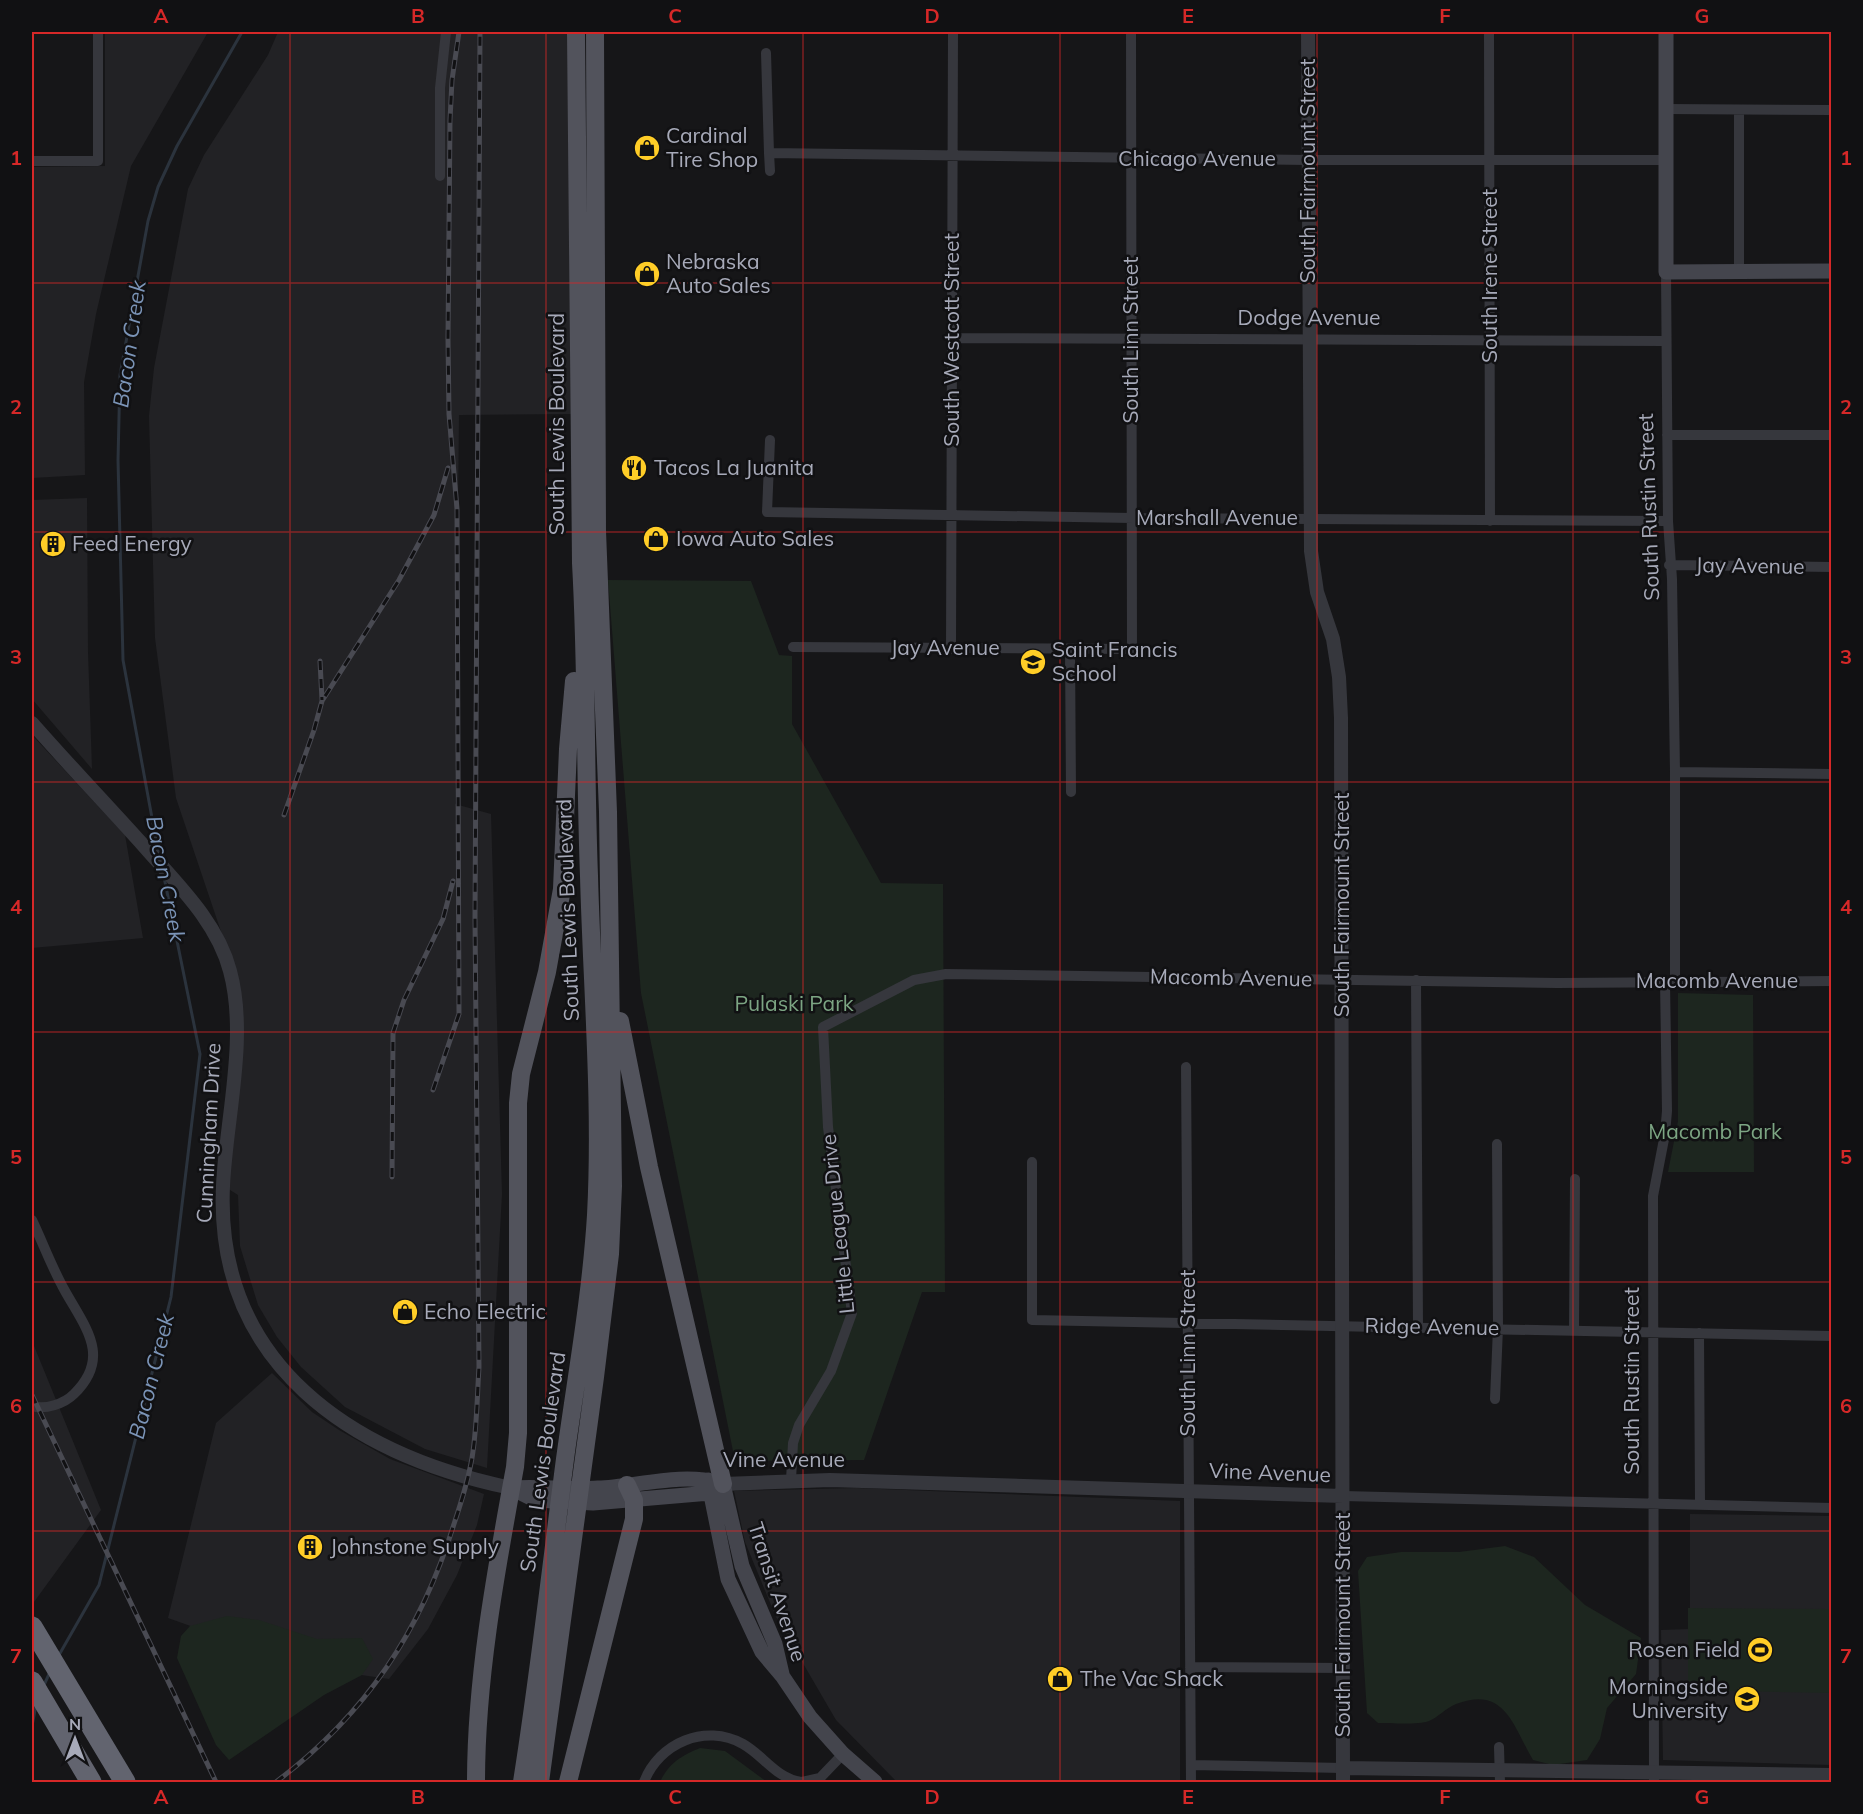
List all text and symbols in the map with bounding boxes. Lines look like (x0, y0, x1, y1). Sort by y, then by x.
text: A (154, 3, 169, 28)
text: B (411, 3, 425, 28)
text: C (668, 3, 682, 28)
text: D (924, 3, 940, 28)
text: E (1182, 3, 1194, 28)
text: F (1439, 3, 1451, 28)
text: G (1695, 3, 1709, 28)
street label: South Fairmount Street (1294, 59, 1320, 283)
place label: Cardinal Tire Shop (666, 122, 758, 172)
shop icon: Cardinal Tire Shop (632, 133, 662, 163)
text: 1 (10, 145, 22, 170)
street label: Chicago Avenue (1118, 145, 1276, 171)
text: 1 (1840, 145, 1852, 170)
street label: South Irene Street (1476, 189, 1502, 363)
street label: South Westcott Street (938, 233, 964, 447)
place label: Nebraska Auto Sales (666, 248, 771, 298)
street label: South Linn Street (1117, 257, 1143, 423)
shop icon: Nebraska Auto Sales (632, 259, 662, 289)
water label: Bacon Creek (106, 278, 152, 409)
street label: Dodge Avenue (1238, 304, 1381, 330)
street label: South Lewis Boulevard (543, 313, 569, 535)
text: 2 (10, 394, 22, 419)
text: 2 (1840, 394, 1852, 419)
street label: South Rustin Street (1632, 413, 1664, 601)
restaurant icon: Tacos La Juanita (619, 453, 649, 483)
place label: Tacos La Juanita (654, 454, 814, 480)
street label: Marshall Avenue (1136, 504, 1298, 530)
shop icon: Iowa Auto Sales (641, 524, 671, 554)
place label: Iowa Auto Sales (676, 525, 834, 551)
building icon: Feed Energy (38, 529, 68, 559)
place label: Feed Energy (72, 530, 192, 556)
street label: Jay Avenue (1695, 551, 1805, 579)
street label: Jay Avenue (890, 634, 1000, 660)
place label: Saint Francis School (1052, 636, 1178, 686)
text: 3 (10, 644, 22, 669)
text: 3 (1840, 644, 1852, 669)
school or university icon: Saint Francis School (1018, 647, 1048, 677)
street label: South Fairmount Street (1328, 793, 1354, 1017)
street label: South Lewis Boulevard (550, 798, 584, 1022)
water label: Bacon Creek (140, 813, 192, 945)
text: 4 (10, 894, 22, 919)
text: 4 (1840, 894, 1852, 919)
street label: Macomb Avenue (1150, 963, 1312, 991)
street label: Macomb Avenue (1636, 967, 1798, 993)
park label: Pulaski Park (734, 990, 854, 1016)
street label: Cunningham Drive (190, 1042, 226, 1224)
park label: Macomb Park (1648, 1118, 1782, 1144)
street label: Little League Drive (815, 1133, 859, 1315)
text: 5 (10, 1144, 22, 1169)
text: 5 (1840, 1144, 1852, 1169)
street label: South Linn Street (1174, 1270, 1200, 1436)
street label: South Rustin Street (1618, 1287, 1644, 1475)
shop icon: Echo Electric (390, 1297, 420, 1327)
place label: Echo Electric (424, 1298, 546, 1324)
water label: Bacon Creek (122, 1310, 180, 1442)
street label: Ridge Avenue (1364, 1312, 1500, 1340)
street label: South Lewis Boulevard (514, 1350, 570, 1574)
text: 6 (10, 1393, 22, 1418)
text: 6 (1840, 1393, 1852, 1418)
street label: Vine Avenue (723, 1446, 845, 1472)
street label: Vine Avenue (1209, 1457, 1331, 1487)
street label: South Fairmount Street (1329, 1513, 1355, 1737)
street label: Transit Avenue (743, 1519, 813, 1665)
building icon: Johnstone Supply (295, 1532, 325, 1562)
place label: Johnstone Supply (330, 1533, 499, 1559)
sports icon: Rosen Field (1745, 1635, 1775, 1665)
place label: Rosen Field (1628, 1636, 1740, 1662)
text: 7 (10, 1643, 22, 1668)
text: 7 (1840, 1643, 1852, 1668)
shop icon: The Vac Shack (1045, 1664, 1075, 1694)
place label: The Vac Shack (1080, 1665, 1223, 1691)
place label: Morningside University (1609, 1673, 1728, 1723)
school or university icon: Morningside University (1732, 1684, 1762, 1714)
north arrow (45, 1709, 105, 1769)
text: N (69, 1714, 81, 1734)
text: A (154, 1784, 169, 1809)
text: B (411, 1784, 425, 1809)
text: C (668, 1784, 682, 1809)
text: D (924, 1784, 940, 1809)
text: E (1182, 1784, 1194, 1809)
text: F (1439, 1784, 1451, 1809)
text: G (1695, 1784, 1709, 1809)

